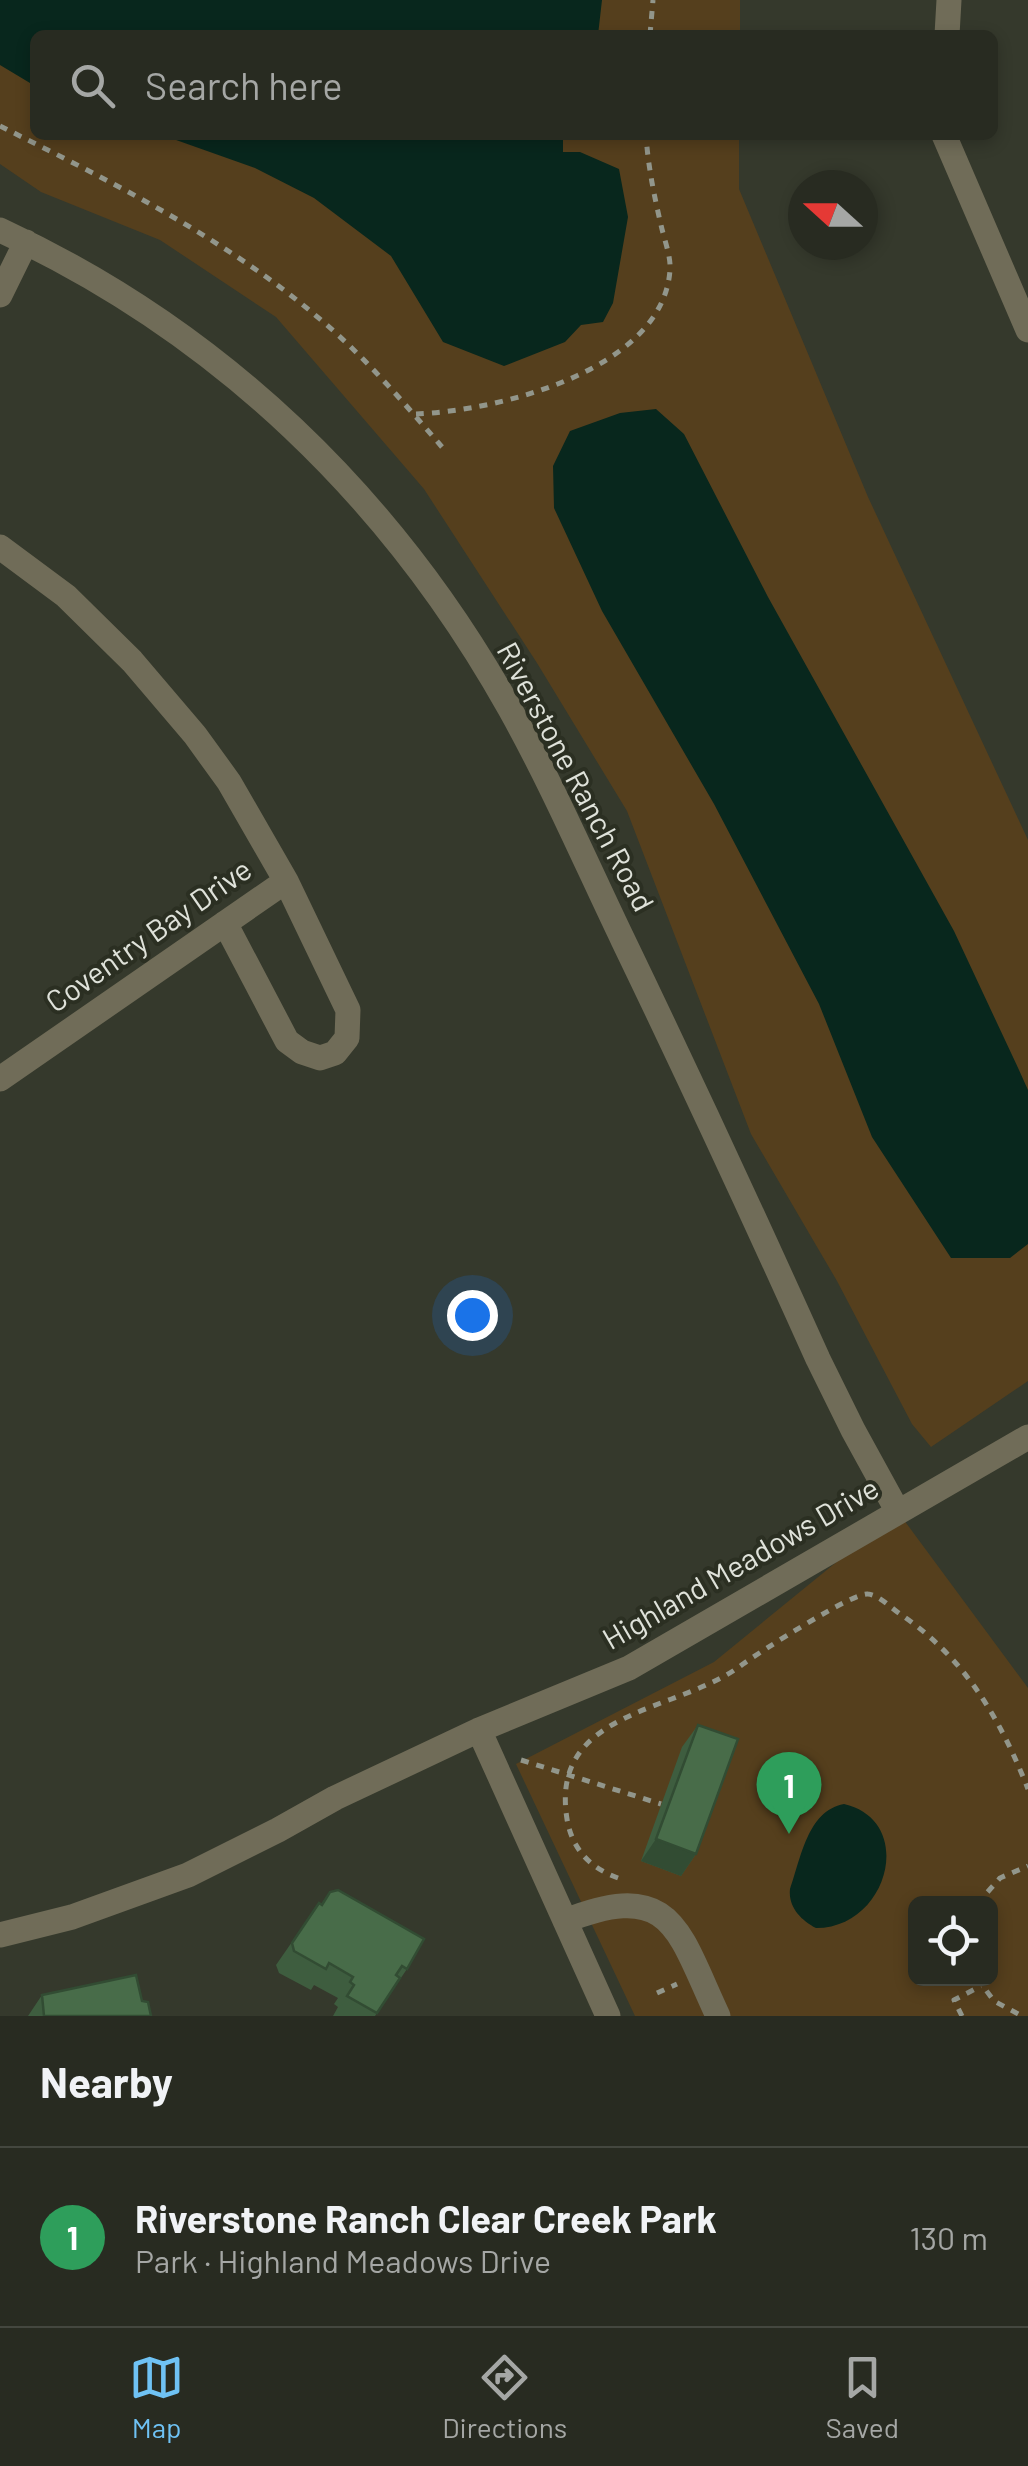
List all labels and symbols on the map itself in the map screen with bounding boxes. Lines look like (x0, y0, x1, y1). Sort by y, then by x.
north arrow (788, 170, 878, 260)
street label: Riverstone Ranch Road (491, 635, 663, 917)
street label: Coventry Bay Drive (38, 850, 258, 1019)
your location (447, 1290, 498, 1341)
street label: Highland Meadows Drive (596, 1468, 884, 1656)
pin: 1 (756, 1752, 822, 1834)

